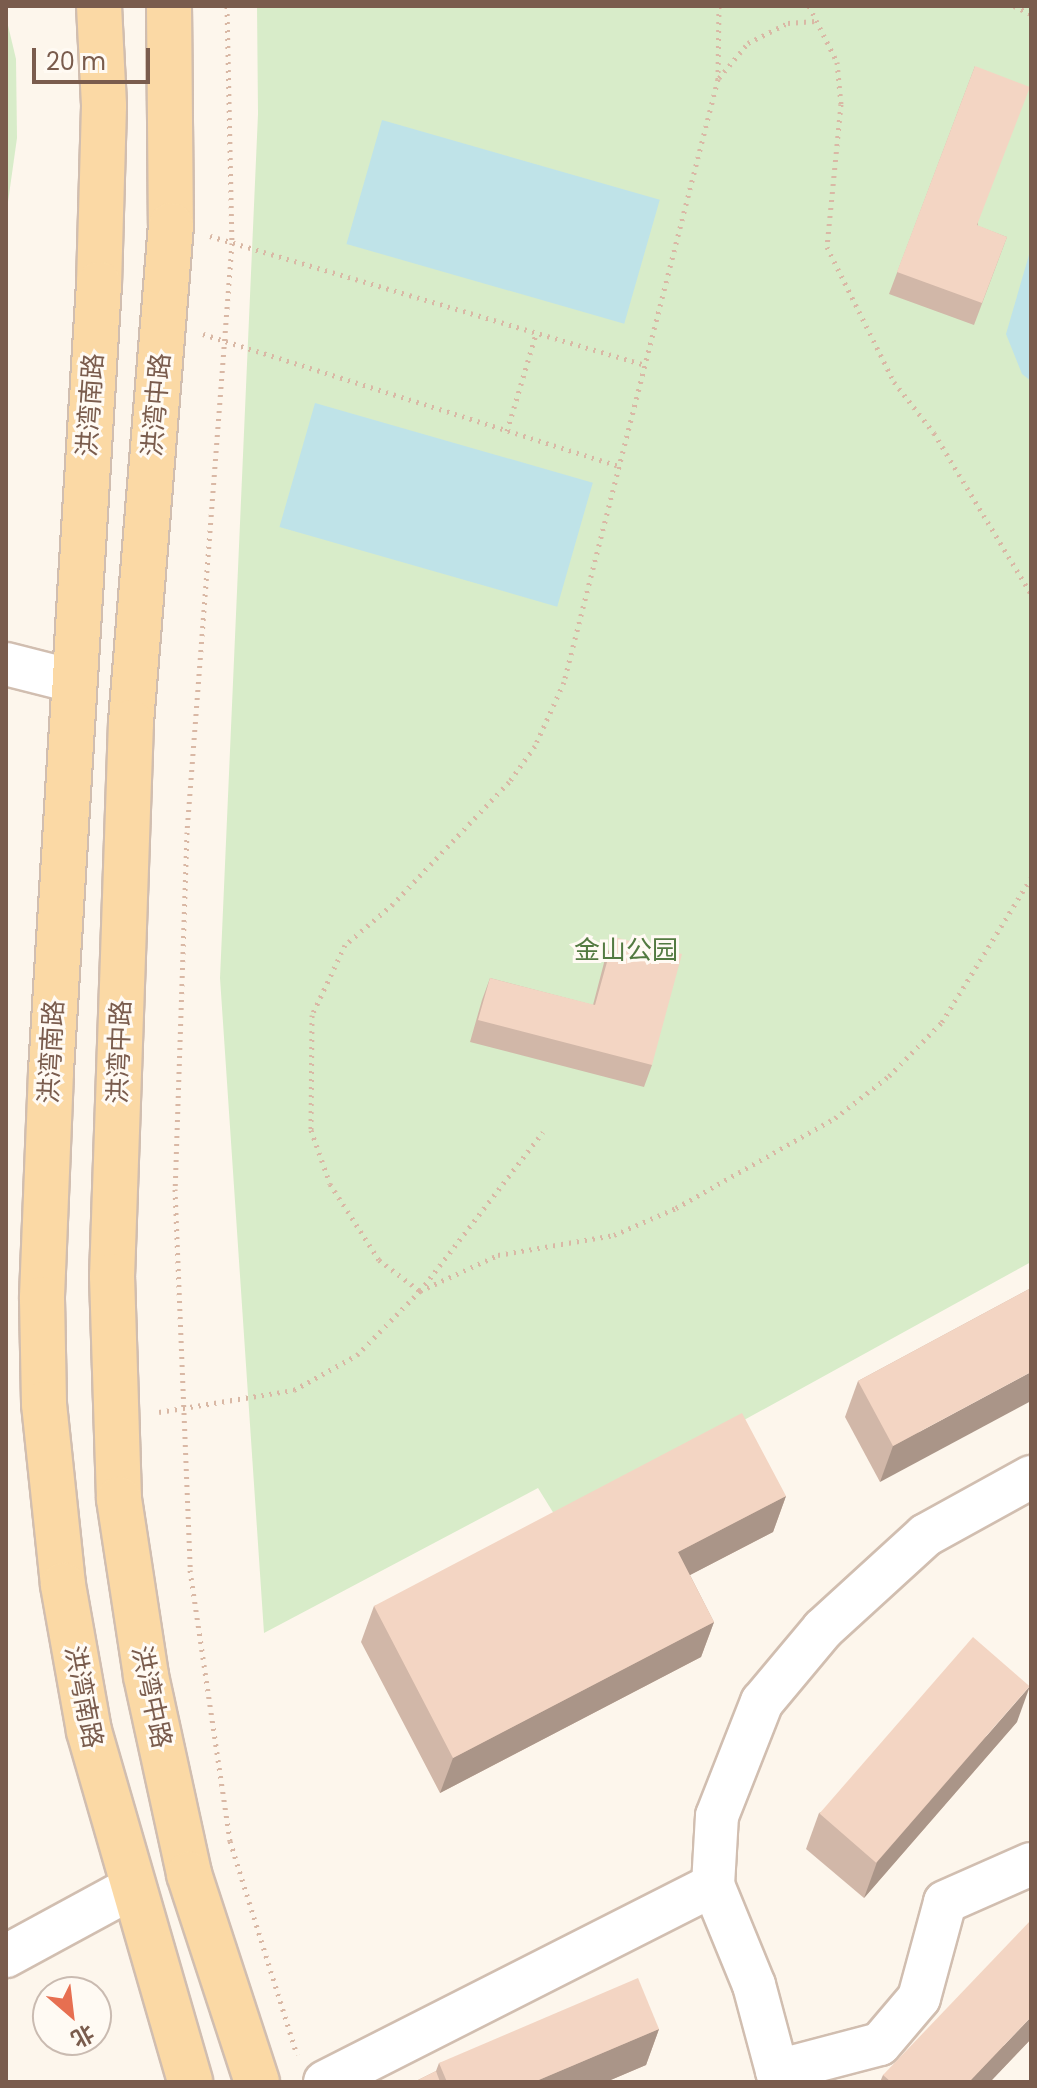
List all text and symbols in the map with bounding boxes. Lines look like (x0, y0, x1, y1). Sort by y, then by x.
scale bar (36, 32, 154, 82)
text: 20 m (46, 45, 106, 78)
street label: 洪湾南路 (72, 352, 110, 458)
street label: 洪湾中路 (137, 352, 177, 458)
park label: 金山公园 (574, 935, 678, 967)
street label: 洪湾南路 (34, 999, 70, 1105)
street label: 洪湾中路 (103, 999, 137, 1105)
street label: 洪湾南路 (58, 1643, 108, 1751)
street label: 洪湾中路 (125, 1643, 177, 1751)
north arrow (32, 1976, 112, 2056)
text: 北 (66, 2017, 100, 2055)

